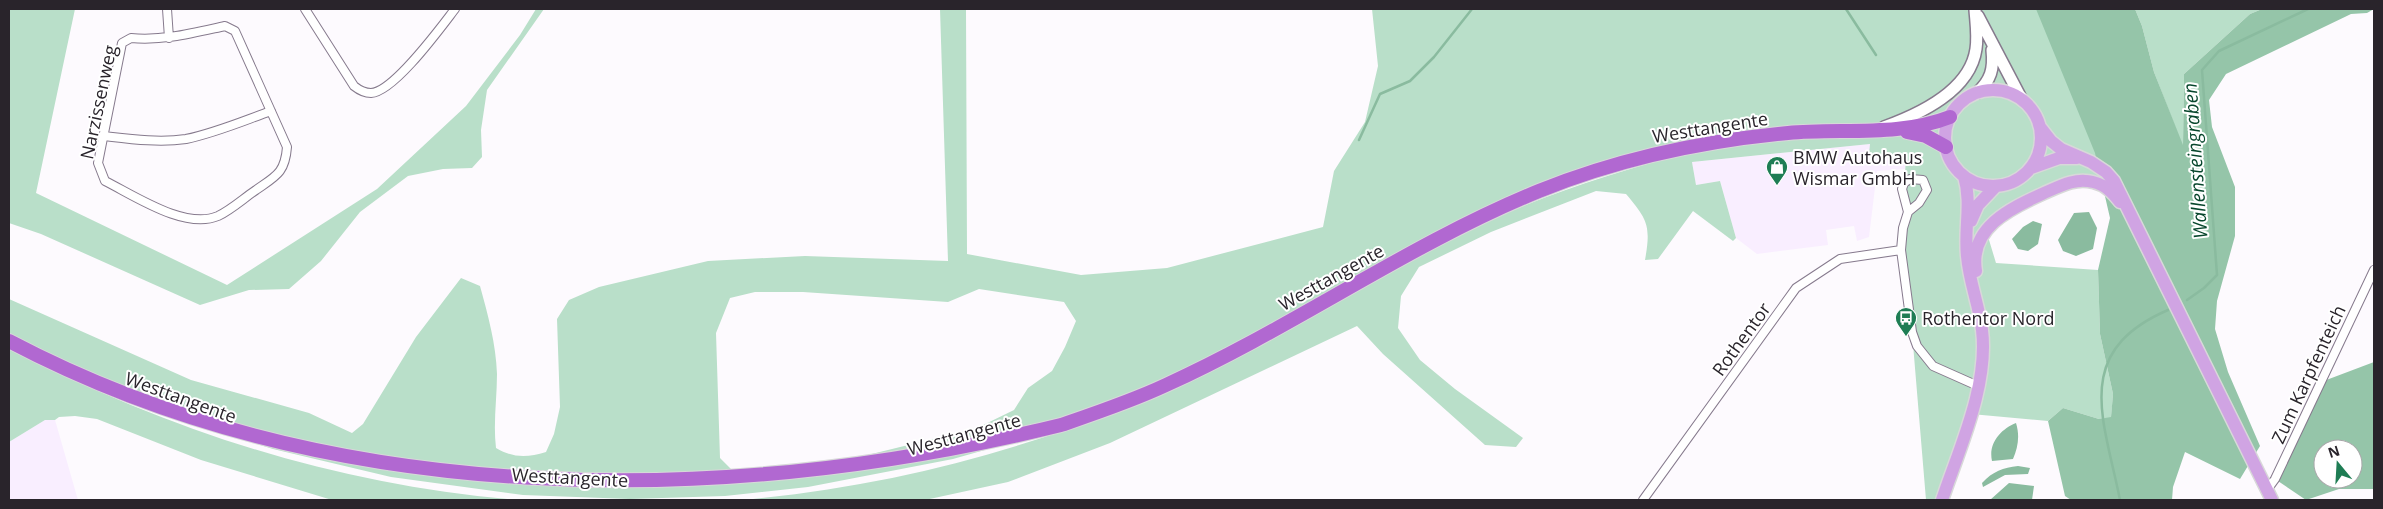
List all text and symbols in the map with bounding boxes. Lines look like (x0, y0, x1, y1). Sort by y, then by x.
street label: Narzissenweg (74, 43, 122, 161)
water label: Wallensteingraben (2177, 82, 2213, 240)
street label: Westtangente (1651, 106, 1769, 148)
place label: BMW Autohaus Wismar GmbH (1793, 145, 1922, 190)
shop icon: BMW Autohaus Wismar GmbH (1765, 155, 1789, 186)
street label: Westtangente (1274, 238, 1388, 316)
street label: Rothentor (1706, 297, 1776, 380)
street label: Zum Karpfenteich (2265, 301, 2351, 447)
bus stop icon: Rothentor Nord (1894, 306, 1918, 337)
place label: Rothentor Nord (1922, 306, 2055, 330)
street label: Westtangente (122, 366, 240, 428)
street label: Westtangente (905, 407, 1023, 461)
north arrow (2313, 439, 2363, 489)
text: N (2325, 440, 2342, 462)
street label: Westtangente (511, 462, 629, 492)

